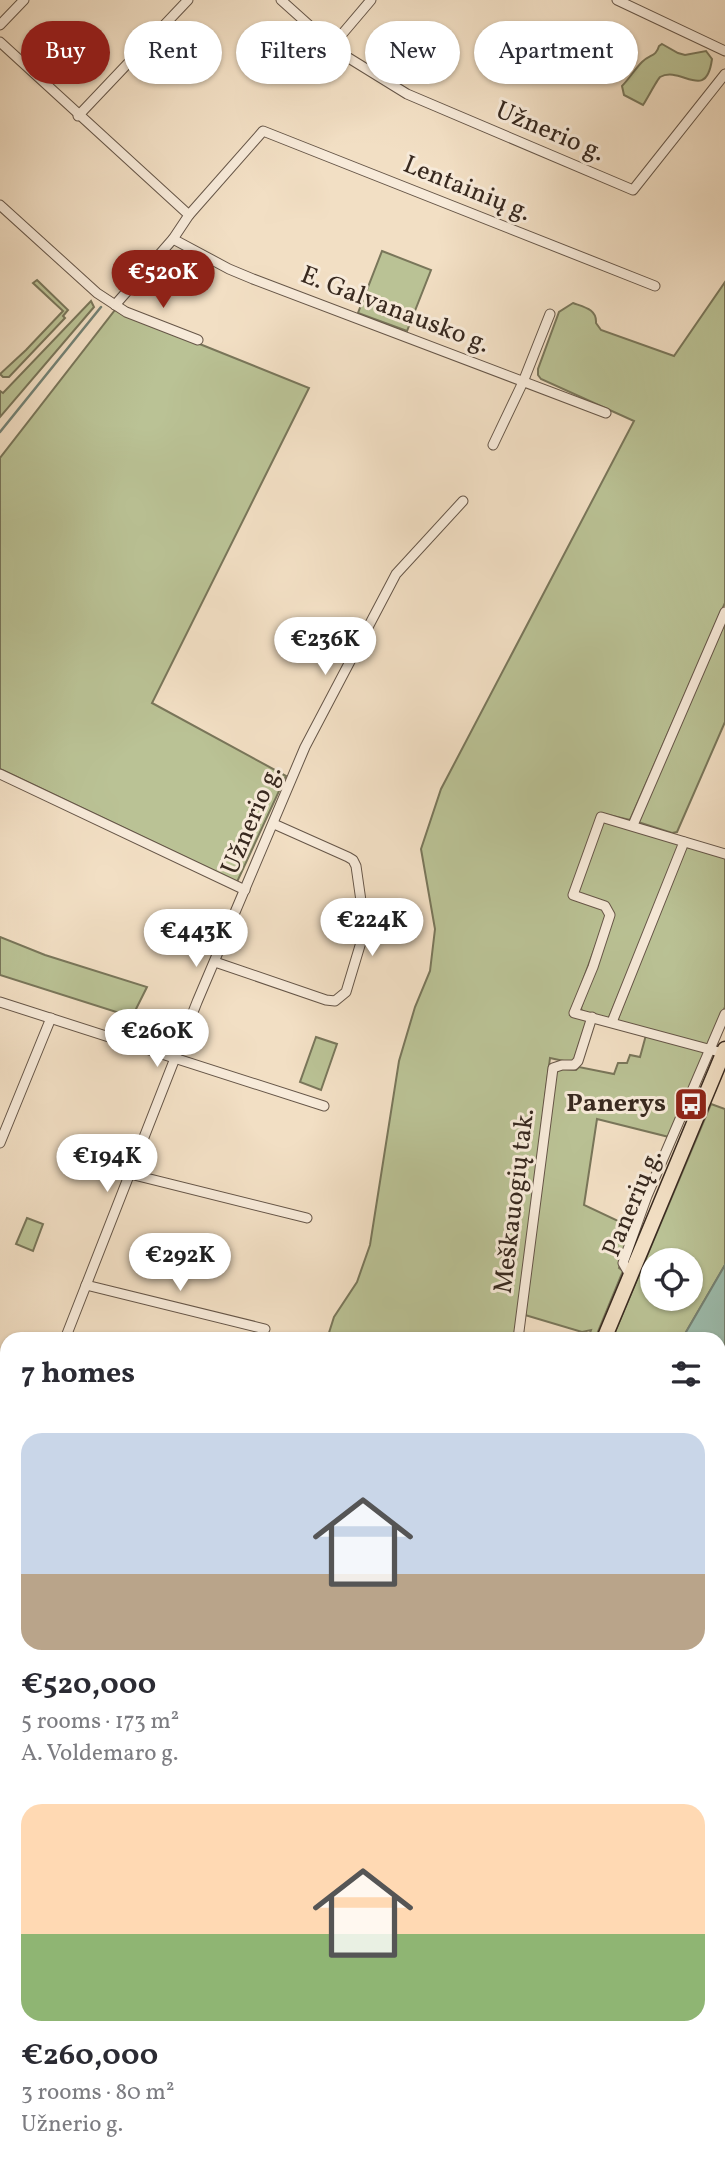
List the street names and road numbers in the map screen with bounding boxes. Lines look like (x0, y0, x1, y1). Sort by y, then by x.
street label: Užnerio g. (490, 93, 610, 171)
street label: Lentainių g. (398, 147, 536, 231)
street label: E. Galvanausko g. (295, 257, 495, 363)
street label: Užnerio g. (213, 760, 291, 880)
street label: Meškauogių tak. (486, 1106, 544, 1296)
street label: Panerių g. (594, 1144, 672, 1262)

